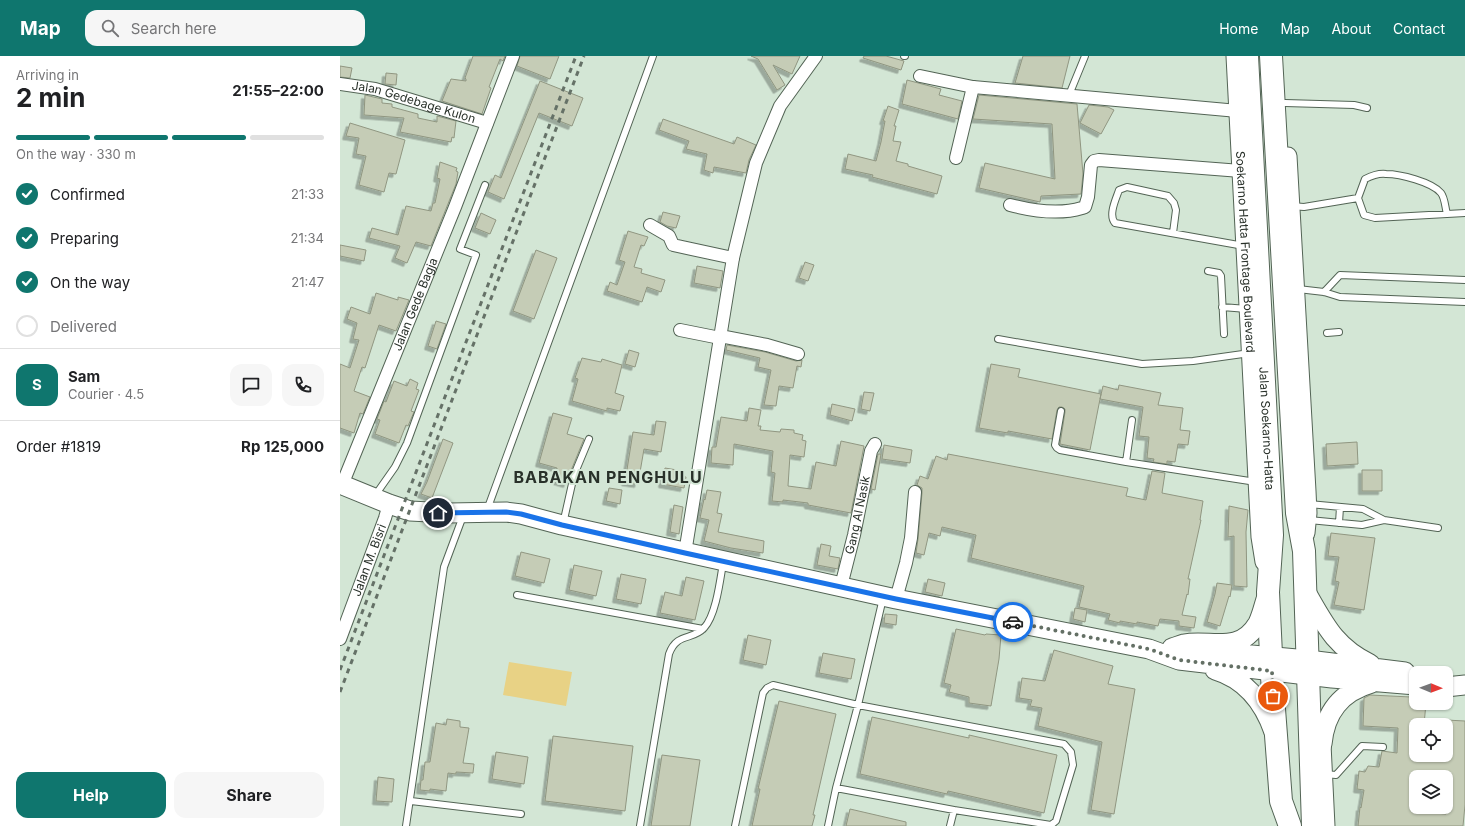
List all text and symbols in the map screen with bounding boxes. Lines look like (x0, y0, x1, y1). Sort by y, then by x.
search box (85, 10, 365, 46)
text: Map (20, 17, 61, 40)
icon: search (99, 17, 121, 39)
text: Search here (131, 19, 216, 38)
text: Home (1219, 20, 1258, 37)
text: Map (1280, 20, 1310, 37)
text: About (1332, 20, 1371, 37)
text: Contact (1393, 20, 1445, 37)
text: Arriving in (16, 67, 79, 83)
street label: Jalan Gedebage Kulon (351, 78, 477, 126)
text: 21:55–22:00 (232, 81, 324, 100)
text: 2 min (16, 82, 86, 113)
text: On the way · 330 m (16, 146, 136, 162)
street label: Soekarno Hatta Frontage Boulevard (1233, 151, 1258, 353)
icon: check (16, 183, 38, 205)
text: Confirmed (50, 185, 125, 204)
text: 21:33 (291, 186, 324, 202)
icon: check (16, 227, 38, 249)
text: Preparing (50, 229, 119, 248)
text: 21:34 (291, 230, 324, 246)
street label: Jalan Gede Bagja (389, 255, 441, 353)
icon: check (16, 271, 38, 293)
text: On the way (50, 273, 130, 292)
text: 21:47 (291, 274, 324, 290)
text: Delivered (50, 317, 117, 336)
button: chat (230, 364, 272, 406)
button: phone (282, 364, 324, 406)
street label: Jalan Soekarno-Hatta (1256, 366, 1278, 491)
text: Sam (68, 367, 100, 386)
text: S (32, 375, 42, 394)
text: Courier · 4.5 (68, 386, 144, 402)
text: Order #1819 (16, 437, 101, 456)
text: Rp 125,000 (241, 437, 324, 456)
district label: BABAKAN PENGHULU (513, 467, 703, 487)
street label: Gang Al Nasik (841, 474, 873, 556)
pin (421, 496, 455, 530)
icon: home (427, 502, 449, 524)
street label: Jalan M. Bisri (349, 522, 389, 598)
courier (993, 602, 1033, 642)
icon: car (1002, 611, 1024, 633)
north arrow (1409, 666, 1453, 710)
map controls (1409, 666, 1453, 814)
pin (1256, 679, 1290, 713)
icon: bag (1262, 685, 1284, 707)
button: locate (1409, 718, 1453, 762)
button: layers (1409, 770, 1453, 814)
button: Help (16, 772, 166, 818)
button: Share (174, 772, 324, 818)

